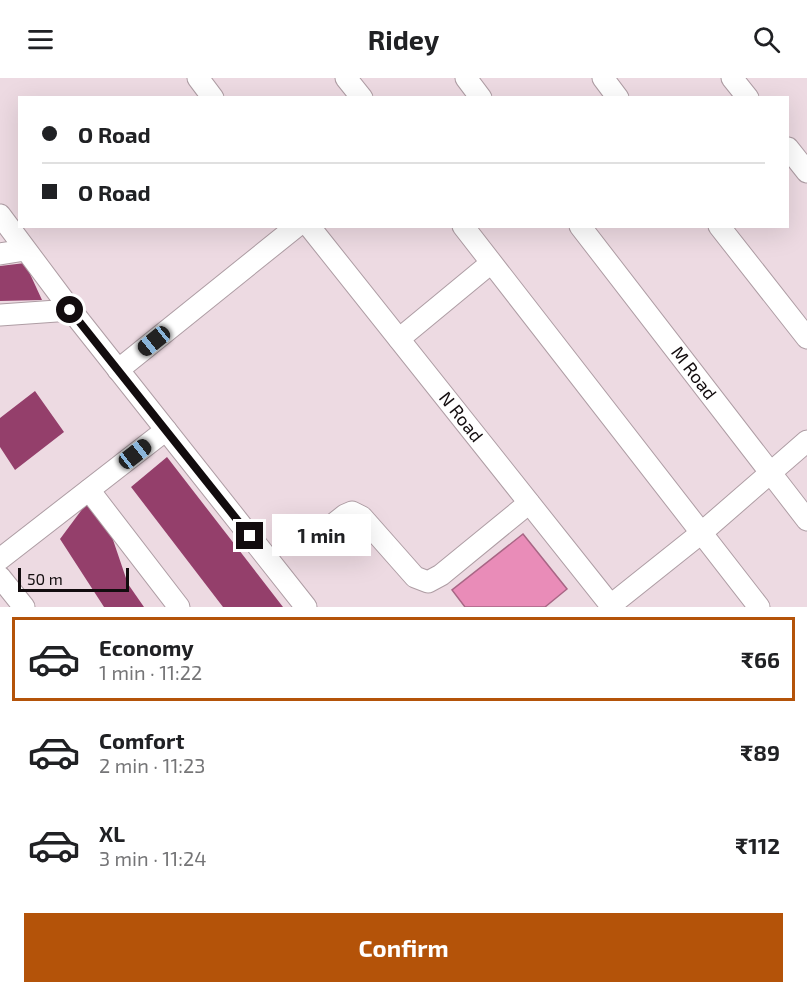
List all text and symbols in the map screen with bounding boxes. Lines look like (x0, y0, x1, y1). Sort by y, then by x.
icon: menu (24, 23, 57, 56)
text: Ridey (368, 23, 439, 55)
icon: search (750, 23, 783, 56)
text: O Road (78, 121, 151, 147)
text: O Road (78, 179, 151, 205)
route start (56, 296, 83, 323)
car (134, 323, 174, 359)
street label: M Road (667, 342, 722, 404)
street label: N Road (435, 387, 488, 446)
car (115, 436, 155, 472)
callout: 1 min (271, 515, 370, 557)
route end (236, 522, 263, 549)
text: 1 min (297, 523, 346, 547)
scale bar (18, 565, 129, 592)
text: 50 m (27, 569, 63, 588)
icon: car (27, 632, 81, 686)
text: Economy (99, 634, 194, 660)
text: ₹66 (741, 646, 780, 672)
text: 1 min · 11:22 (99, 660, 202, 684)
icon: car (27, 725, 81, 779)
text: Comfort (99, 727, 184, 753)
text: ₹89 (740, 739, 780, 765)
text: 2 min · 11:23 (99, 753, 205, 777)
icon: car (27, 818, 81, 872)
text: XL (99, 820, 125, 846)
text: ₹112 (735, 832, 780, 858)
text: 3 min · 11:24 (99, 846, 207, 870)
button: Confirm (24, 913, 783, 982)

